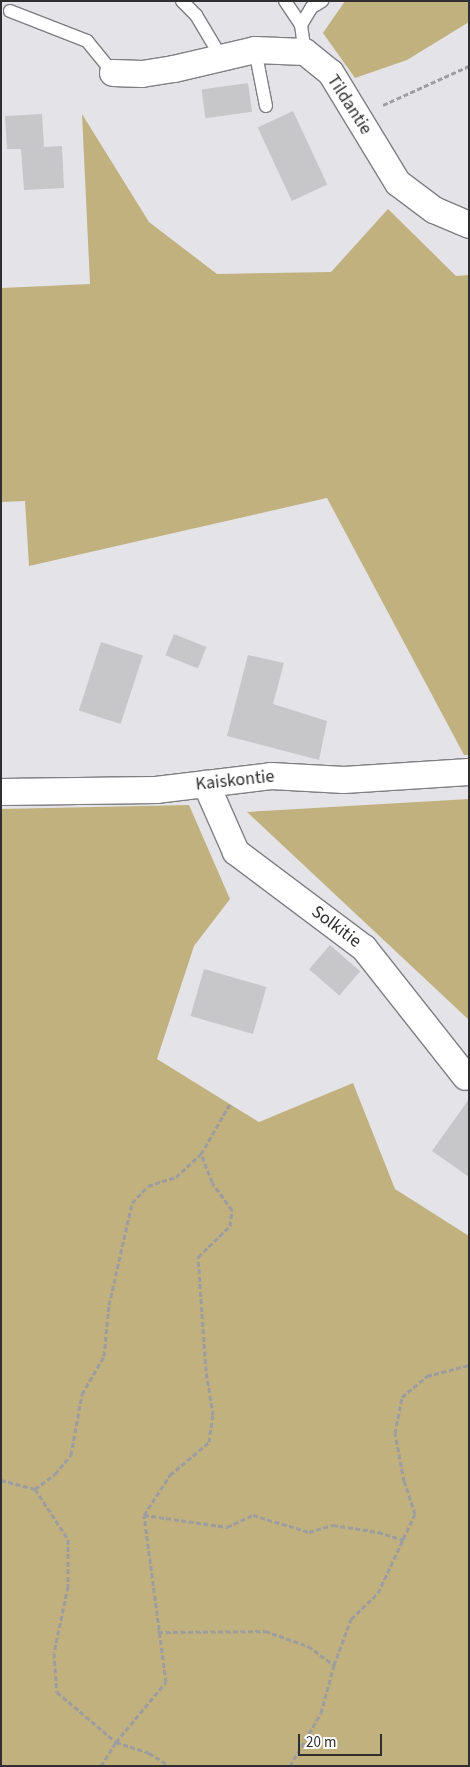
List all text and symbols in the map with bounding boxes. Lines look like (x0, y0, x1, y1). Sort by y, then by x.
street label: Tildantie (322, 71, 376, 139)
street label: Kaiskontie (195, 766, 275, 796)
street label: Solkitie (307, 901, 365, 953)
scale bar (300, 1724, 384, 1756)
text: 20 m (306, 1732, 336, 1753)

